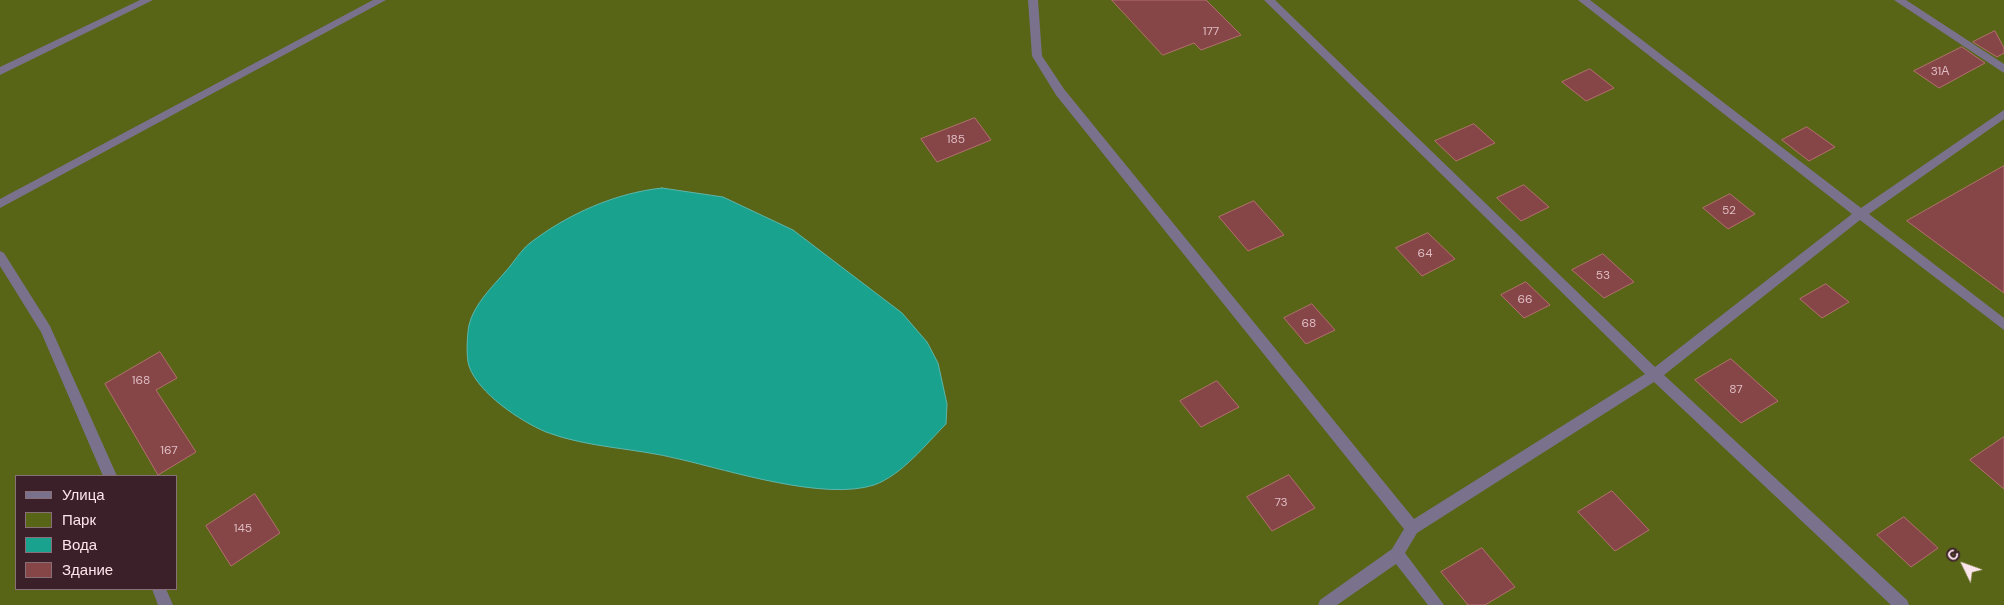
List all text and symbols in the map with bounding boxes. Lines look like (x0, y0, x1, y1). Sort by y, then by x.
house number: 177 (1203, 25, 1219, 39)
house number: 31А (1931, 65, 1949, 79)
house number: 185 (947, 133, 965, 147)
house number: 52 (1722, 204, 1736, 218)
house number: 64 (1418, 247, 1432, 261)
house number: 53 (1596, 269, 1610, 283)
house number: 66 (1517, 293, 1533, 307)
house number: 68 (1302, 317, 1316, 331)
house number: 168 (132, 374, 150, 388)
house number: 87 (1729, 383, 1743, 397)
house number: 167 (160, 444, 178, 458)
legend (15, 475, 178, 590)
text: Улица (62, 485, 105, 505)
house number: 73 (1274, 496, 1288, 510)
text: Парк (62, 510, 96, 530)
house number: 145 (234, 522, 252, 536)
text: Вода (62, 535, 97, 555)
north arrow (1939, 540, 1989, 590)
text: С (1943, 545, 1963, 565)
text: Здание (62, 560, 113, 580)

